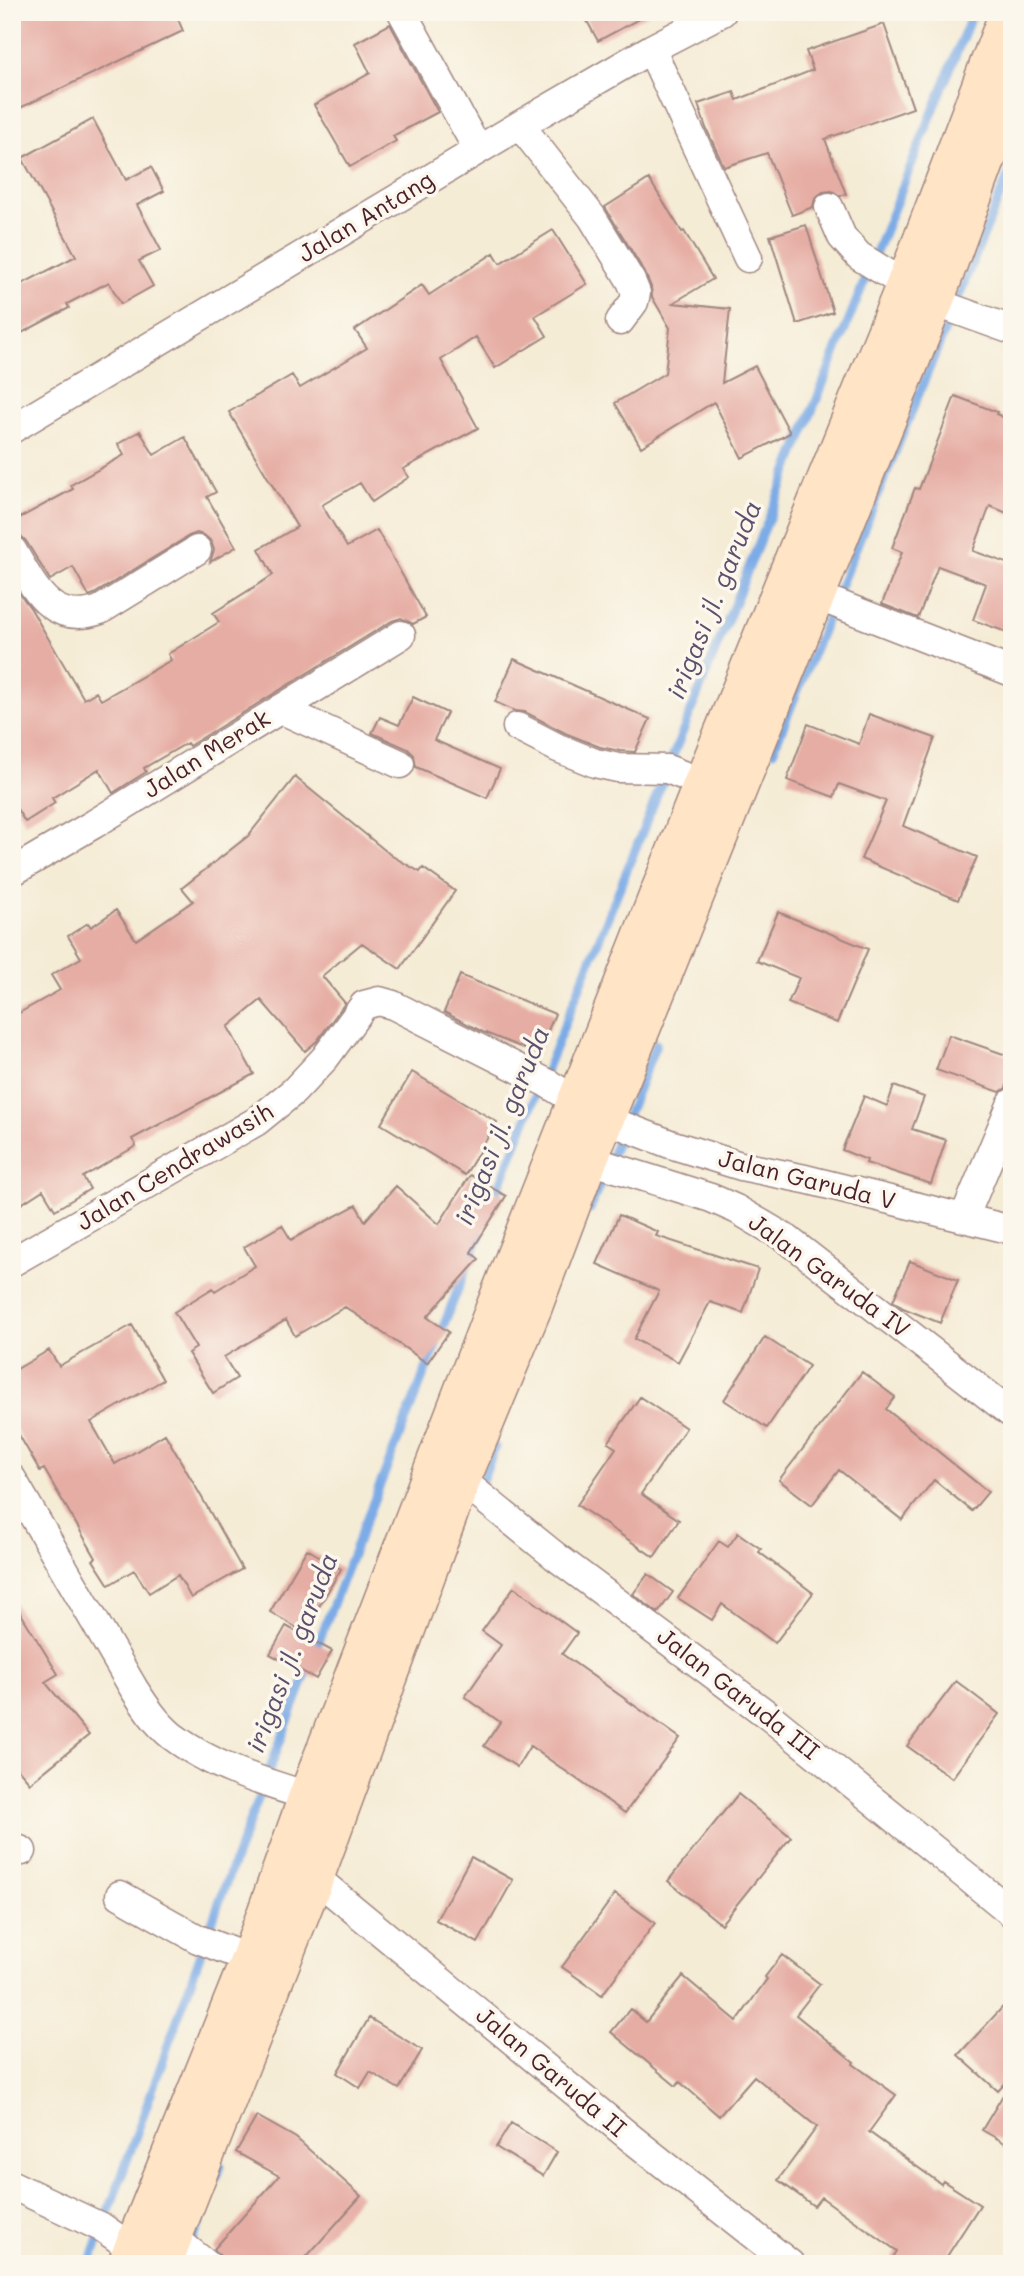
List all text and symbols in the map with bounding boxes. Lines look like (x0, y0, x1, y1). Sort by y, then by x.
street label: Jalan Antang (292, 163, 439, 268)
water label: irigasi jl. garuda (658, 495, 768, 704)
street label: Jalan Merak (137, 701, 275, 804)
water label: irigasi jl. garuda (446, 1021, 556, 1230)
street label: Jalan Cendrawasih (70, 1095, 278, 1237)
street label: Jalan Garuda V (716, 1142, 899, 1216)
street label: Jalan Garuda IV (743, 1206, 917, 1344)
water label: irigasi jl. garuda (237, 1548, 345, 1758)
street label: Jalan Garuda III (652, 1620, 826, 1766)
street label: Jalan Garuda II (470, 1999, 634, 2143)

